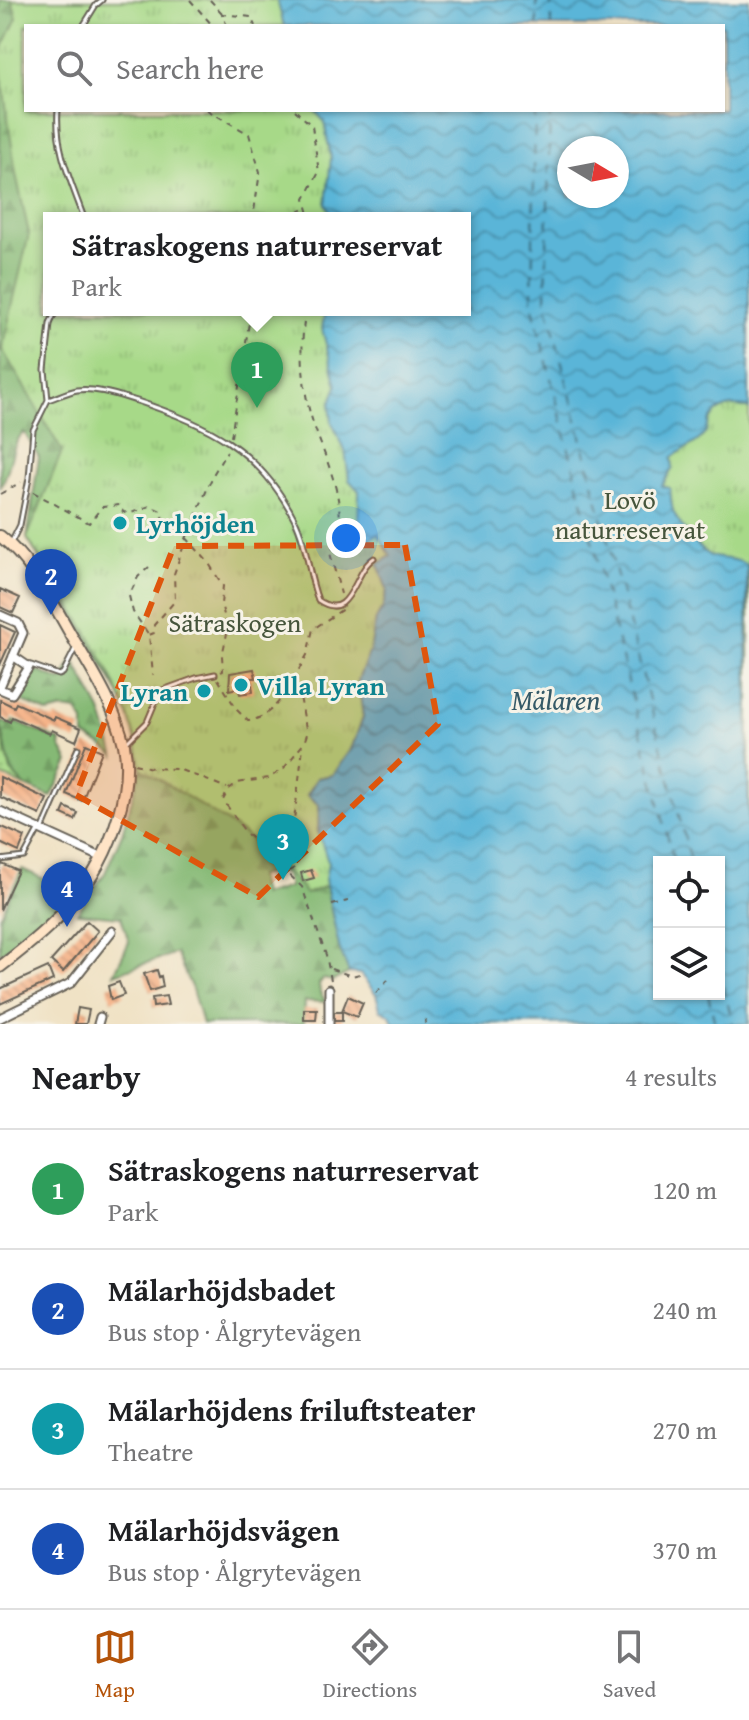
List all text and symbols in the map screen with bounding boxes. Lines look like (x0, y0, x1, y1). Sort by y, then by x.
search box (24, 24, 725, 112)
icon: search (52, 46, 96, 90)
text: Search here (116, 46, 264, 90)
north arrow (557, 136, 629, 208)
popup (43, 212, 471, 316)
text: Sätraskogens naturreservat (72, 223, 442, 267)
text: Park (72, 267, 122, 306)
pin: 1 (231, 342, 283, 408)
park label: Lovö naturreservat (555, 480, 705, 549)
place label: Lyrhöjden (136, 504, 255, 543)
marker: Lyrhöjden (111, 514, 129, 532)
your location (326, 518, 366, 558)
pin: 2 (25, 549, 77, 615)
park label: Sätraskogen (169, 603, 302, 642)
place label: Villa Lyran (257, 666, 386, 705)
place label: Lyran (121, 672, 189, 711)
marker: Villa Lyran (232, 676, 250, 694)
water label: Mälaren (512, 679, 600, 720)
marker: Lyran (195, 682, 213, 700)
pin: 3 (257, 814, 309, 880)
map controls (653, 856, 725, 1000)
button: locate (653, 856, 725, 928)
pin: 4 (41, 861, 93, 927)
button: layers (653, 928, 725, 1000)
text: Nearby (32, 1052, 141, 1101)
text: 4 results (625, 1057, 717, 1096)
text: Sätraskogens naturreservat (108, 1148, 479, 1192)
text: 1 (51, 1170, 65, 1209)
text: 120 m (652, 1170, 717, 1209)
text: Park (108, 1192, 158, 1231)
text: Mälarhöjdsbadet (108, 1268, 335, 1312)
text: 2 (51, 1290, 65, 1329)
text: 240 m (652, 1290, 717, 1329)
text: Bus stop · Ålgrytevägen (108, 1312, 361, 1351)
text: Mälarhöjdens friluftsteater (108, 1388, 476, 1432)
text: 3 (51, 1410, 65, 1449)
text: 270 m (652, 1410, 717, 1449)
text: Theatre (108, 1432, 193, 1471)
text: Mälarhöjdsvägen (108, 1508, 339, 1552)
text: 4 (51, 1530, 65, 1569)
text: 370 m (652, 1530, 717, 1569)
text: Bus stop · Ålgrytevägen (108, 1552, 361, 1591)
tab: Map (93, 1625, 137, 1705)
tab: Directions (323, 1625, 417, 1705)
tab: Saved (603, 1625, 656, 1705)

